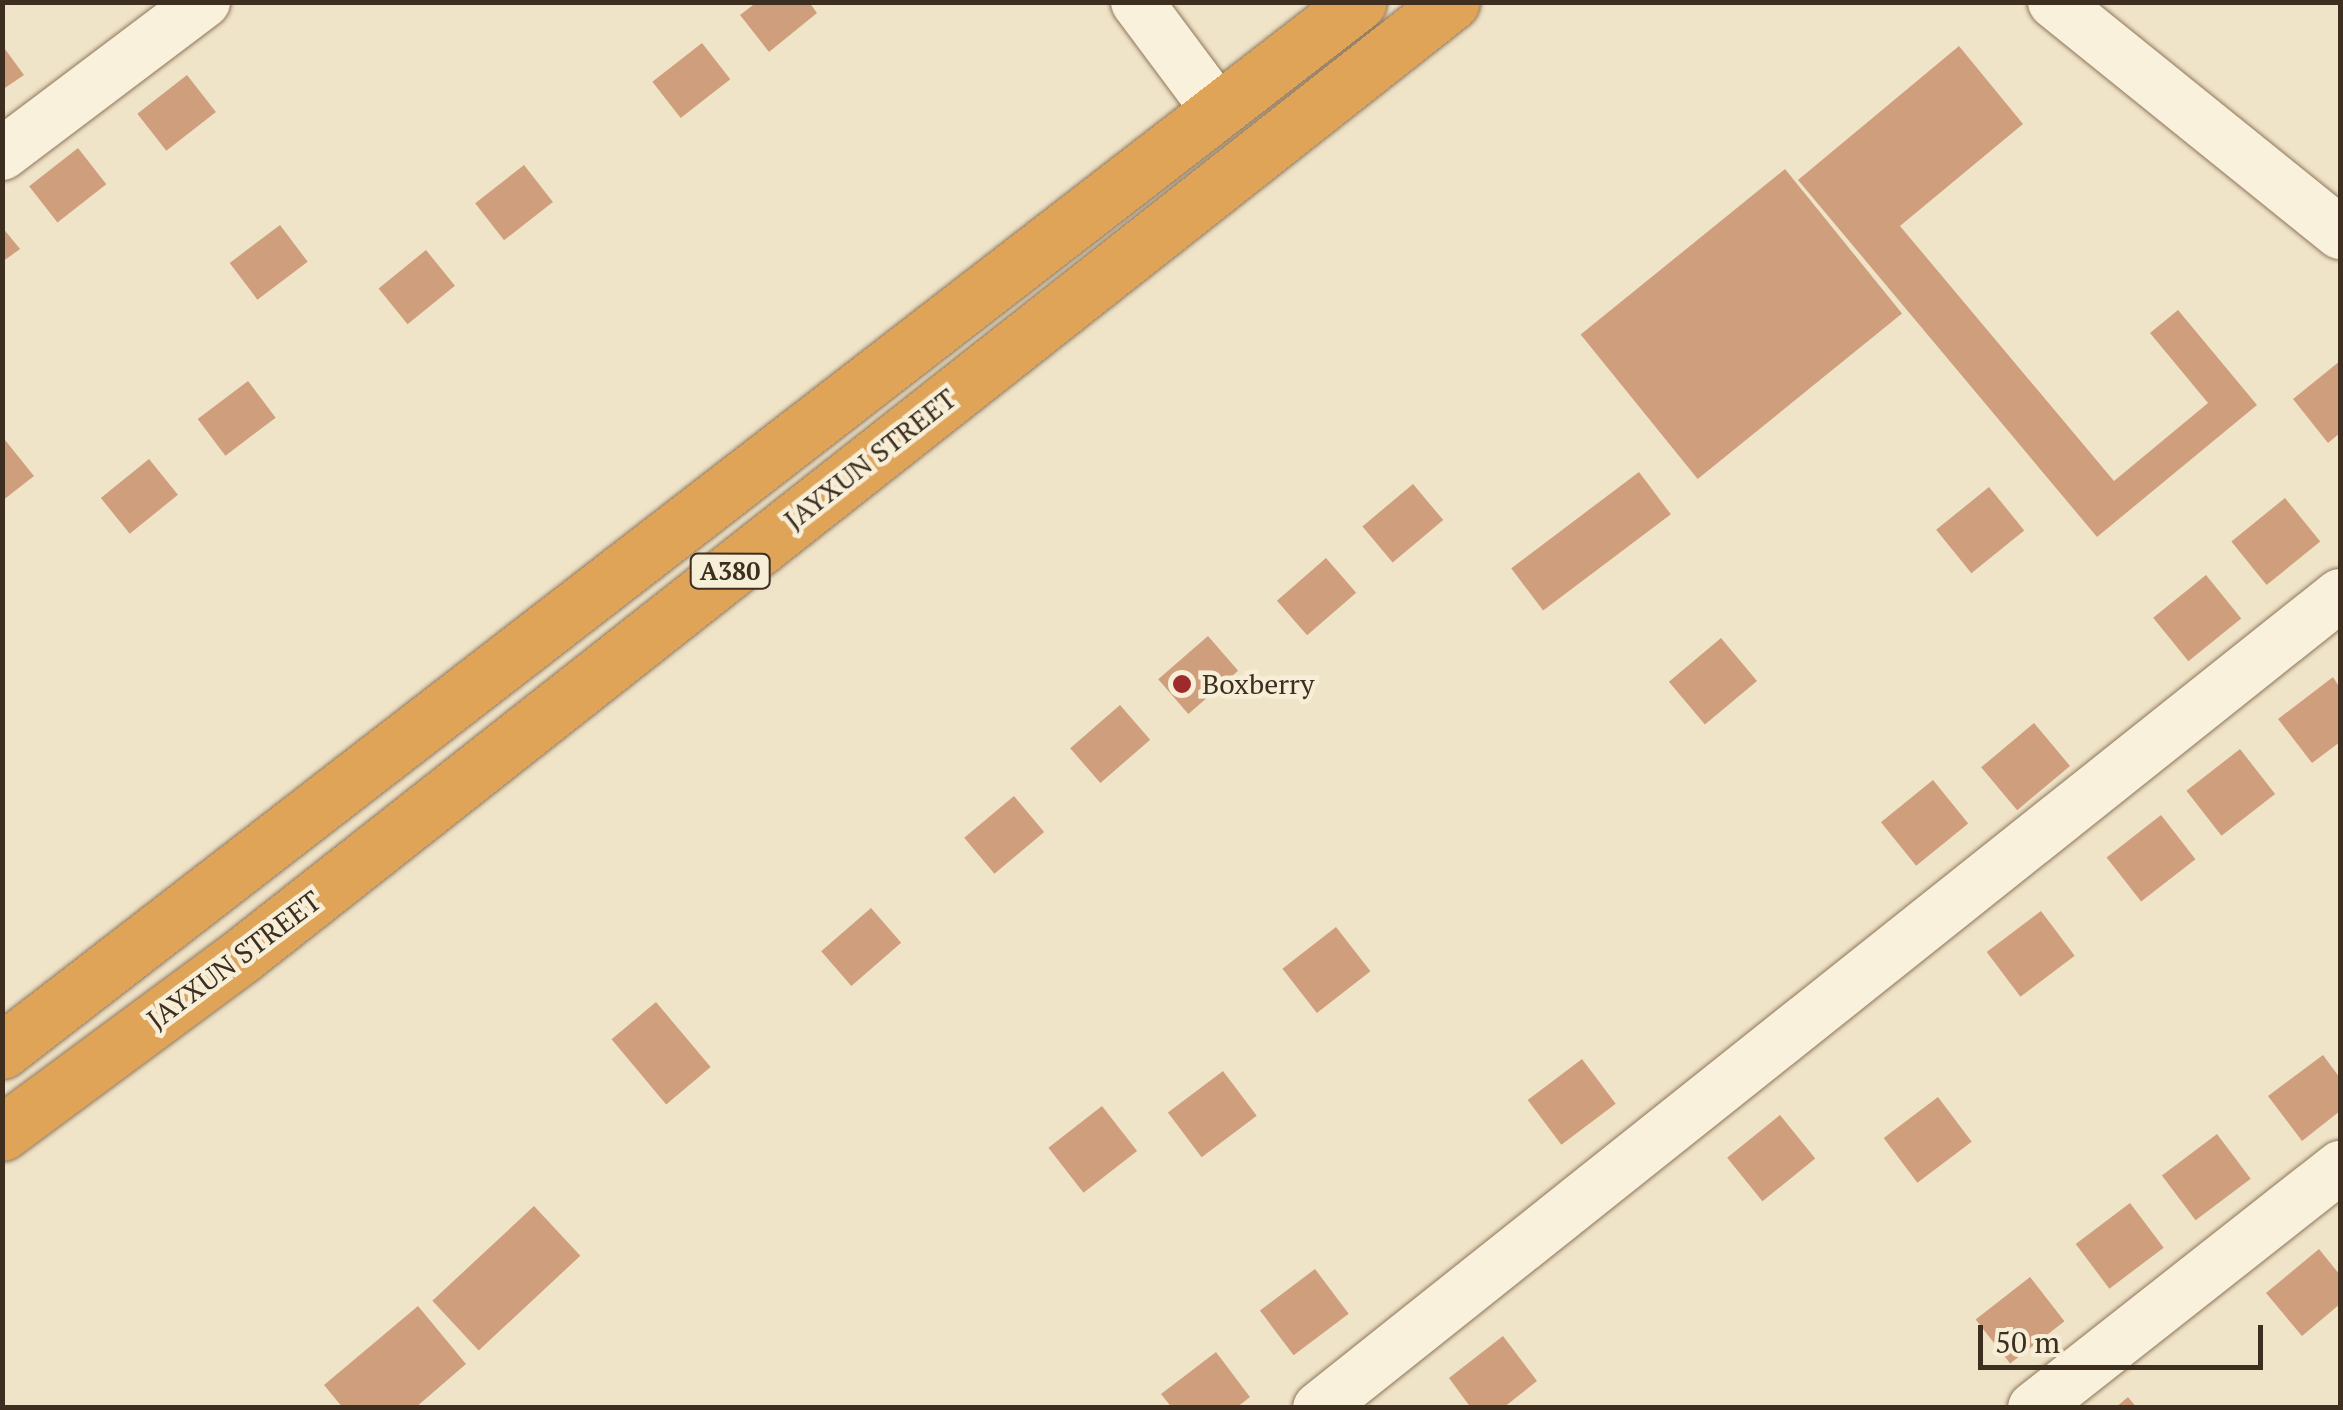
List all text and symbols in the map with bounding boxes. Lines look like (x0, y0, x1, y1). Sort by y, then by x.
street label: JAYXUN STREET (777, 381, 963, 537)
road number: A380 (688, 551, 772, 591)
place label: Boxberry (1202, 667, 1314, 701)
marker: Boxberry (1171, 673, 1193, 695)
street label: JAYXUN STREET (140, 884, 328, 1036)
scale bar (1983, 1305, 2268, 1367)
text: 50 m (1995, 1322, 2060, 1362)

